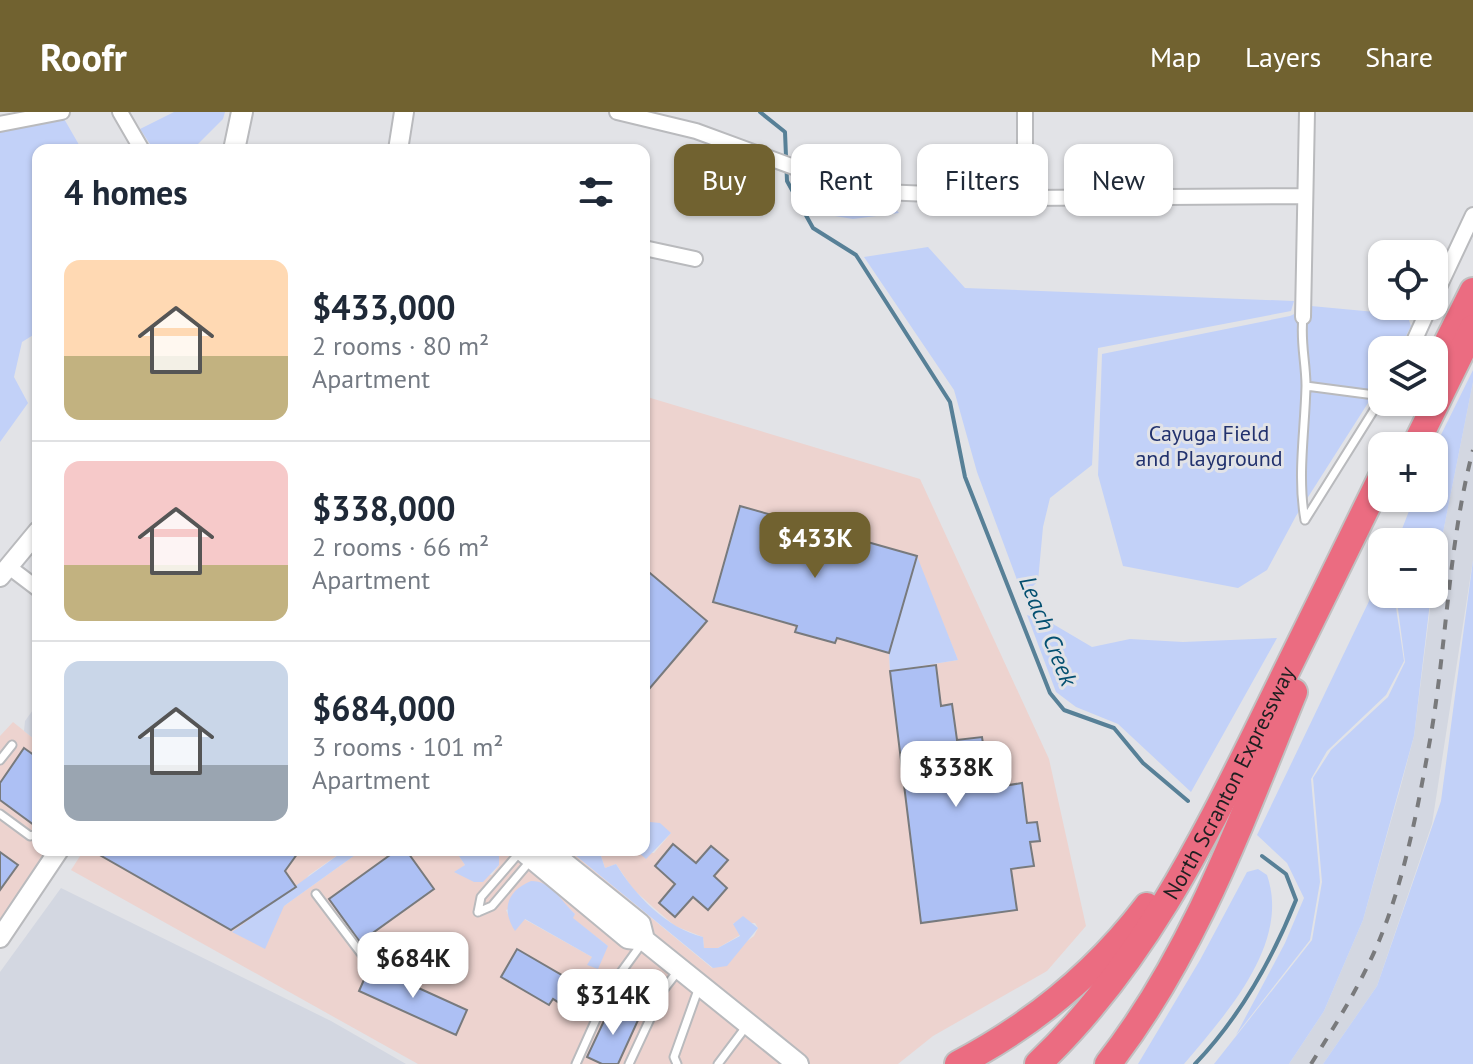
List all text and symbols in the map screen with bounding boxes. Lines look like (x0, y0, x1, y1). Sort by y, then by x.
text: Roofr (40, 32, 127, 81)
text: Map (1150, 38, 1201, 75)
text: Layers (1245, 38, 1321, 75)
text: Share (1365, 38, 1433, 75)
chip: Buy (674, 144, 775, 216)
chip: Rent (791, 144, 901, 216)
chip: Filters (917, 144, 1048, 216)
chip: New (1064, 144, 1173, 216)
text: 4 homes (64, 170, 188, 214)
icon: filters (574, 170, 618, 214)
map controls (1368, 240, 1448, 608)
button: locate (1368, 240, 1448, 320)
text: $433,000 (312, 285, 456, 329)
icon: home (128, 292, 224, 388)
text: 2 rooms · 80 m² (312, 329, 489, 362)
button: layers (1368, 336, 1448, 416)
text: Apartment (312, 362, 430, 395)
park label: Cayuga Field and Playground (1135, 419, 1283, 472)
button: + (1368, 432, 1448, 512)
text: $338,000 (312, 486, 456, 530)
icon: home (128, 493, 224, 589)
pin: $433K (759, 512, 871, 580)
text: $433K (777, 521, 853, 554)
button: − (1368, 528, 1448, 608)
text: 2 rooms · 66 m² (312, 530, 489, 563)
text: Apartment (312, 563, 430, 596)
water label: Leach Creek (1012, 571, 1085, 692)
street label: North Scranton Expressway (1157, 661, 1301, 904)
text: $684,000 (312, 686, 456, 730)
icon: home (128, 693, 224, 789)
text: 3 rooms · 101 m² (312, 730, 504, 763)
pin: $338K (900, 741, 1012, 809)
text: $338K (918, 750, 994, 783)
text: Apartment (312, 763, 430, 796)
pin: $684K (357, 932, 469, 1000)
text: $684K (375, 941, 451, 974)
pin: $314K (557, 969, 669, 1037)
text: $314K (575, 978, 651, 1011)

